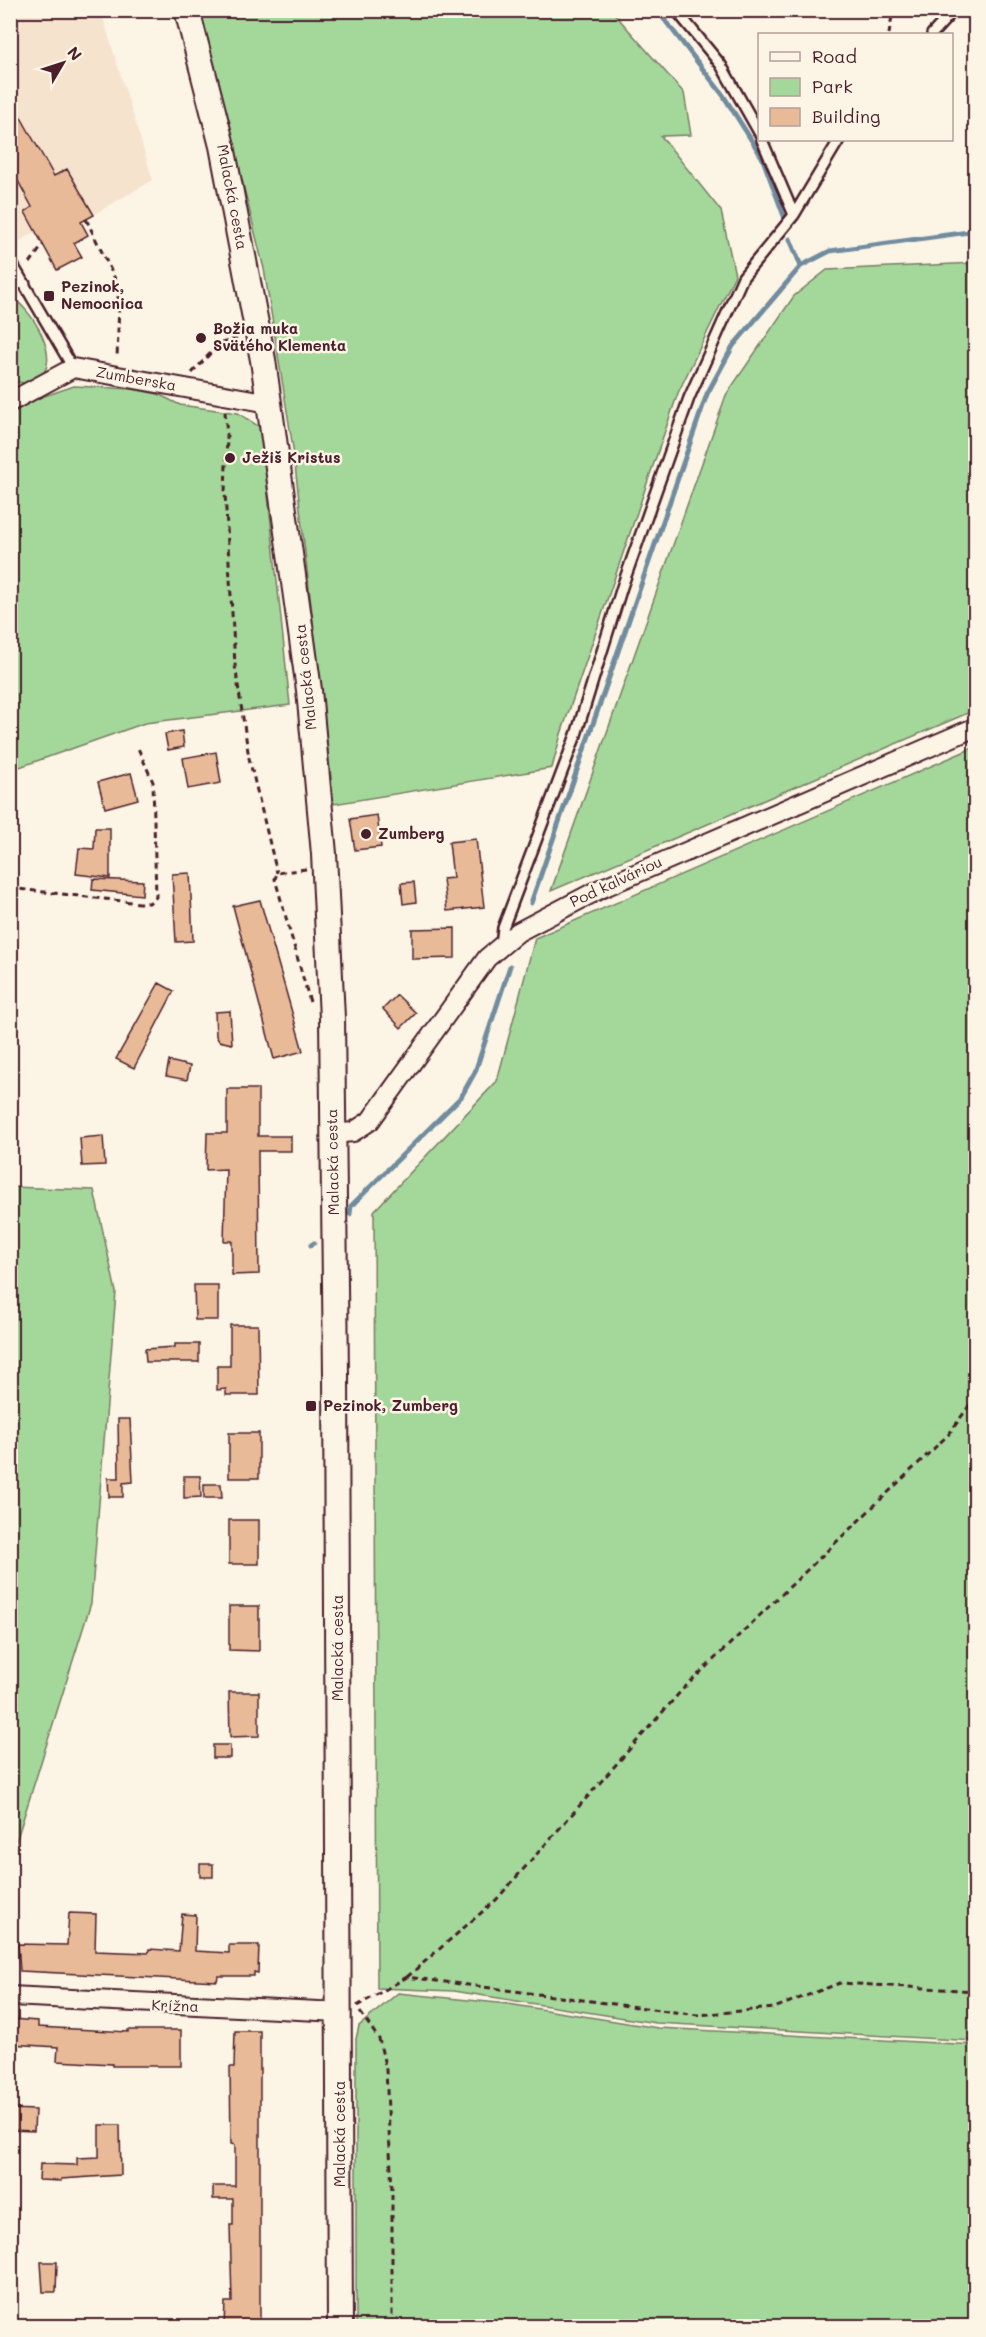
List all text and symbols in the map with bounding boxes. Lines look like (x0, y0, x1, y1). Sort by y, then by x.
north arrow (33, 33, 93, 93)
legend (758, 33, 953, 141)
text: N (63, 42, 87, 65)
text: Road (812, 44, 857, 68)
text: Park (812, 74, 853, 98)
text: Building (812, 104, 880, 128)
street label: Malacká cesta (213, 143, 253, 251)
place label: Pezinok, Nemocnica (61, 276, 143, 313)
marker: Pezinok, Nemocnica (42, 289, 56, 303)
place label: Božia muka Svätého Klementa (213, 318, 346, 355)
marker: Božia muka Svätého Klementa (194, 331, 208, 345)
street label: Zumberska (94, 361, 178, 395)
place label: Ježiš Kristus (242, 447, 340, 467)
marker: Ježiš Kristus (223, 451, 237, 465)
street label: Malacká cesta (289, 623, 321, 731)
place label: Zumberg (378, 823, 444, 843)
marker: Zumberg (359, 827, 373, 841)
street label: Pod kalváriou (566, 851, 665, 911)
street label: Malacká cesta (321, 1109, 343, 1216)
place label: Pezinok, Zumberg (323, 1395, 458, 1415)
marker: Pezinok, Zumberg (304, 1399, 318, 1413)
street label: Malacká cesta (327, 1595, 347, 1701)
street label: Krížna (151, 1994, 199, 2016)
street label: Malacká cesta (329, 2081, 349, 2187)

